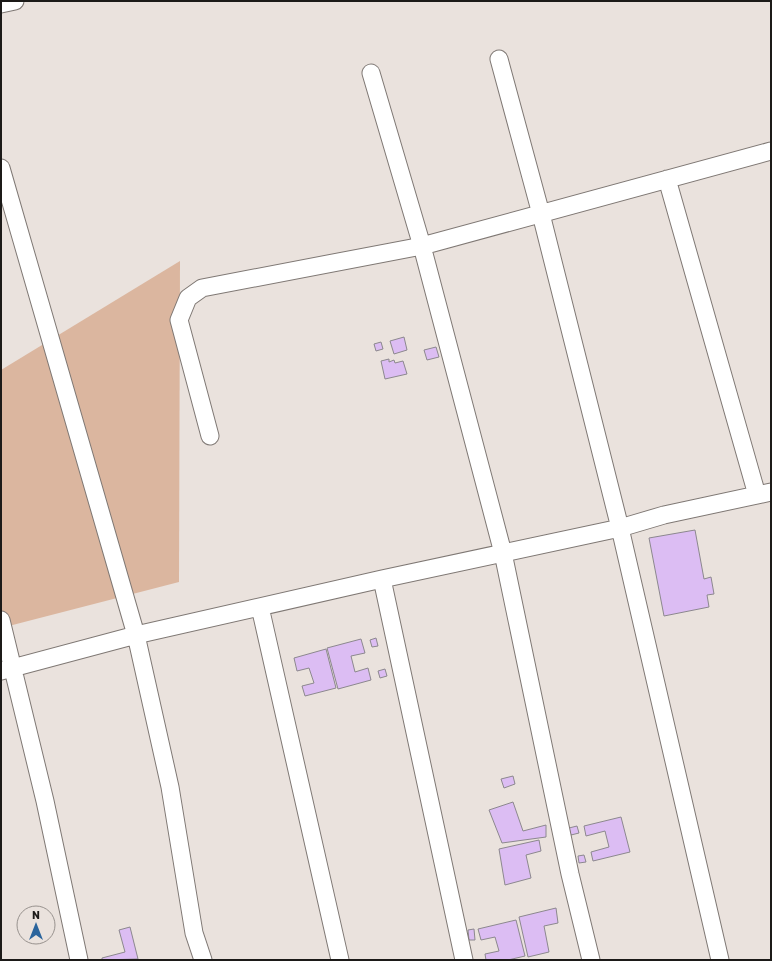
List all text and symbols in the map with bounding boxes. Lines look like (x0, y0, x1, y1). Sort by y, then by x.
north arrow (16, 905, 56, 945)
text: N (32, 909, 40, 922)

